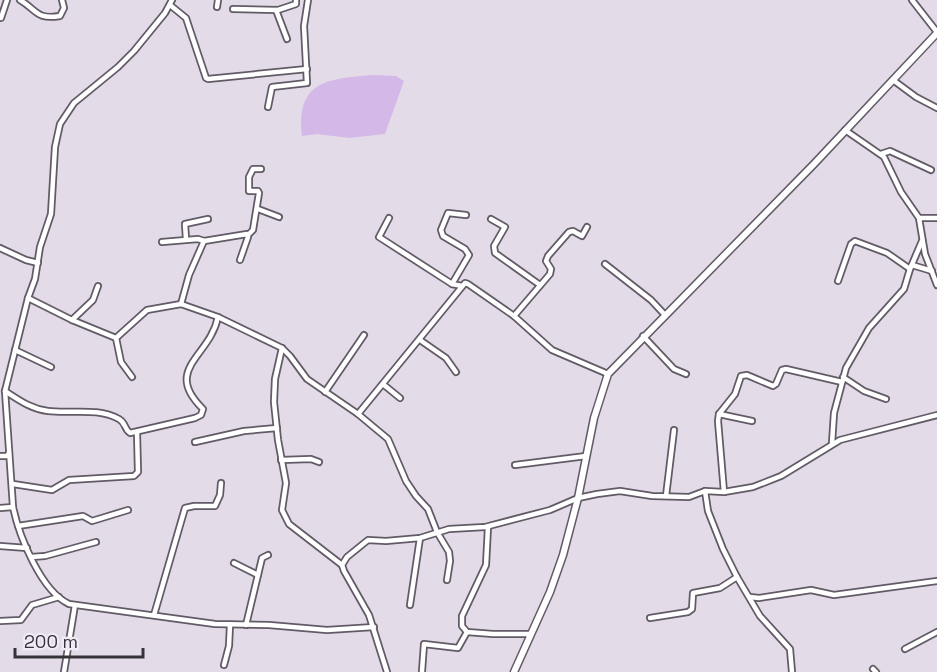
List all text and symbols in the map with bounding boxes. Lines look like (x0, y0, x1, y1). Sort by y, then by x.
scale bar (15, 621, 142, 659)
text: 200 m (24, 630, 78, 653)

